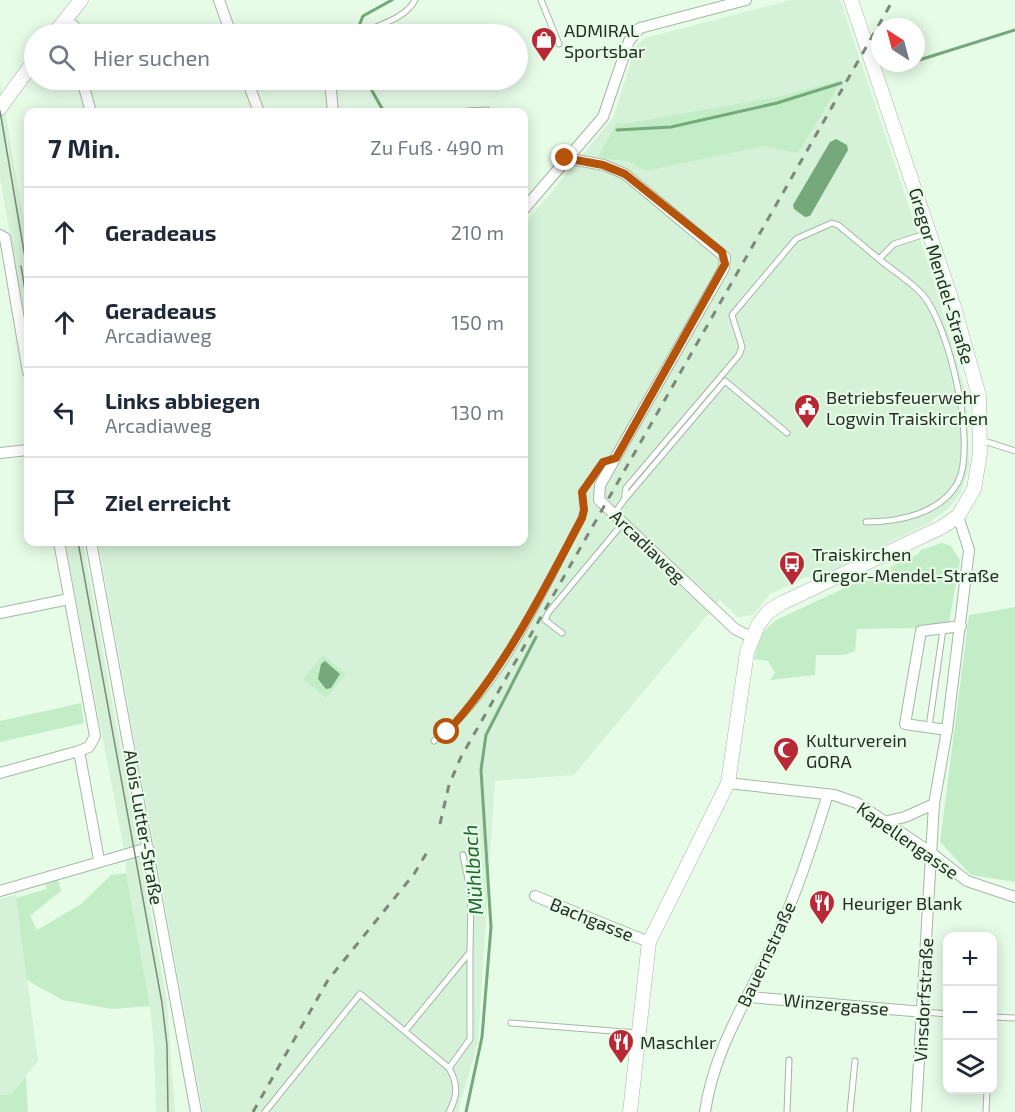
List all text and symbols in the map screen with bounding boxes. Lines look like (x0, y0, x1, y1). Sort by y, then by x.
north arrow (871, 18, 925, 72)
place label: ADMIRAL Sportsbar (564, 19, 645, 62)
search box (24, 24, 528, 90)
shop icon: ADMIRAL Sportsbar (529, 25, 559, 63)
icon: search (45, 41, 78, 74)
text: Hier suchen (93, 44, 210, 70)
text: 7 Min. (48, 132, 120, 163)
text: Zu Fuß · 490 m (370, 135, 504, 159)
route end (551, 144, 577, 170)
street label: Gregor Mendel-Straße (905, 185, 979, 367)
icon: ahead (48, 216, 81, 249)
text: Geradeaus (105, 219, 216, 245)
text: 210 m (451, 220, 504, 244)
text: Geradeaus (105, 297, 216, 323)
icon: ahead (48, 306, 81, 339)
text: 150 m (451, 310, 504, 334)
text: Arcadiaweg (105, 323, 212, 347)
place label: Betriebsfeuerwehr Logwin Traiskirchen (826, 386, 988, 429)
text: Links abbiegen (105, 387, 260, 413)
public building icon: Betriebsfeuerwehr Logwin Traiskirchen (792, 392, 822, 430)
icon: left (48, 396, 81, 429)
text: 130 m (451, 400, 504, 424)
text: Arcadiaweg (105, 413, 212, 437)
icon: arrive (48, 486, 81, 519)
text: Ziel erreicht (105, 489, 231, 515)
street label: Arcadiaweg (606, 505, 690, 587)
place label: Traiskirchen Gregor-Mendel-Straße (812, 543, 999, 586)
bus stop icon: Traiskirchen Gregor-Mendel-Straße (777, 549, 807, 587)
route start (433, 718, 459, 744)
place label: Kulturverein GORA (806, 729, 907, 772)
mosque icon: Kulturverein GORA (771, 735, 801, 773)
street label: Alois Lutter-Straße (120, 748, 168, 906)
street label: Kapellengasse (853, 797, 963, 883)
water label: Mühlbach (457, 824, 487, 916)
restaurant icon: Heuriger Blank (807, 888, 837, 926)
street label: Bachgasse (547, 892, 637, 946)
place label: Heuriger Blank (842, 892, 962, 914)
street label: Bauernstraße (732, 898, 800, 1010)
map controls (943, 932, 997, 1094)
button: + (943, 932, 997, 986)
street label: Vinsdorfstraße (909, 937, 937, 1063)
button: − (943, 986, 997, 1040)
street label: Winzergasse (782, 988, 890, 1020)
restaurant icon: Maschler (606, 1027, 636, 1065)
place label: Maschler (640, 1031, 716, 1053)
button: layers (943, 1040, 997, 1094)

